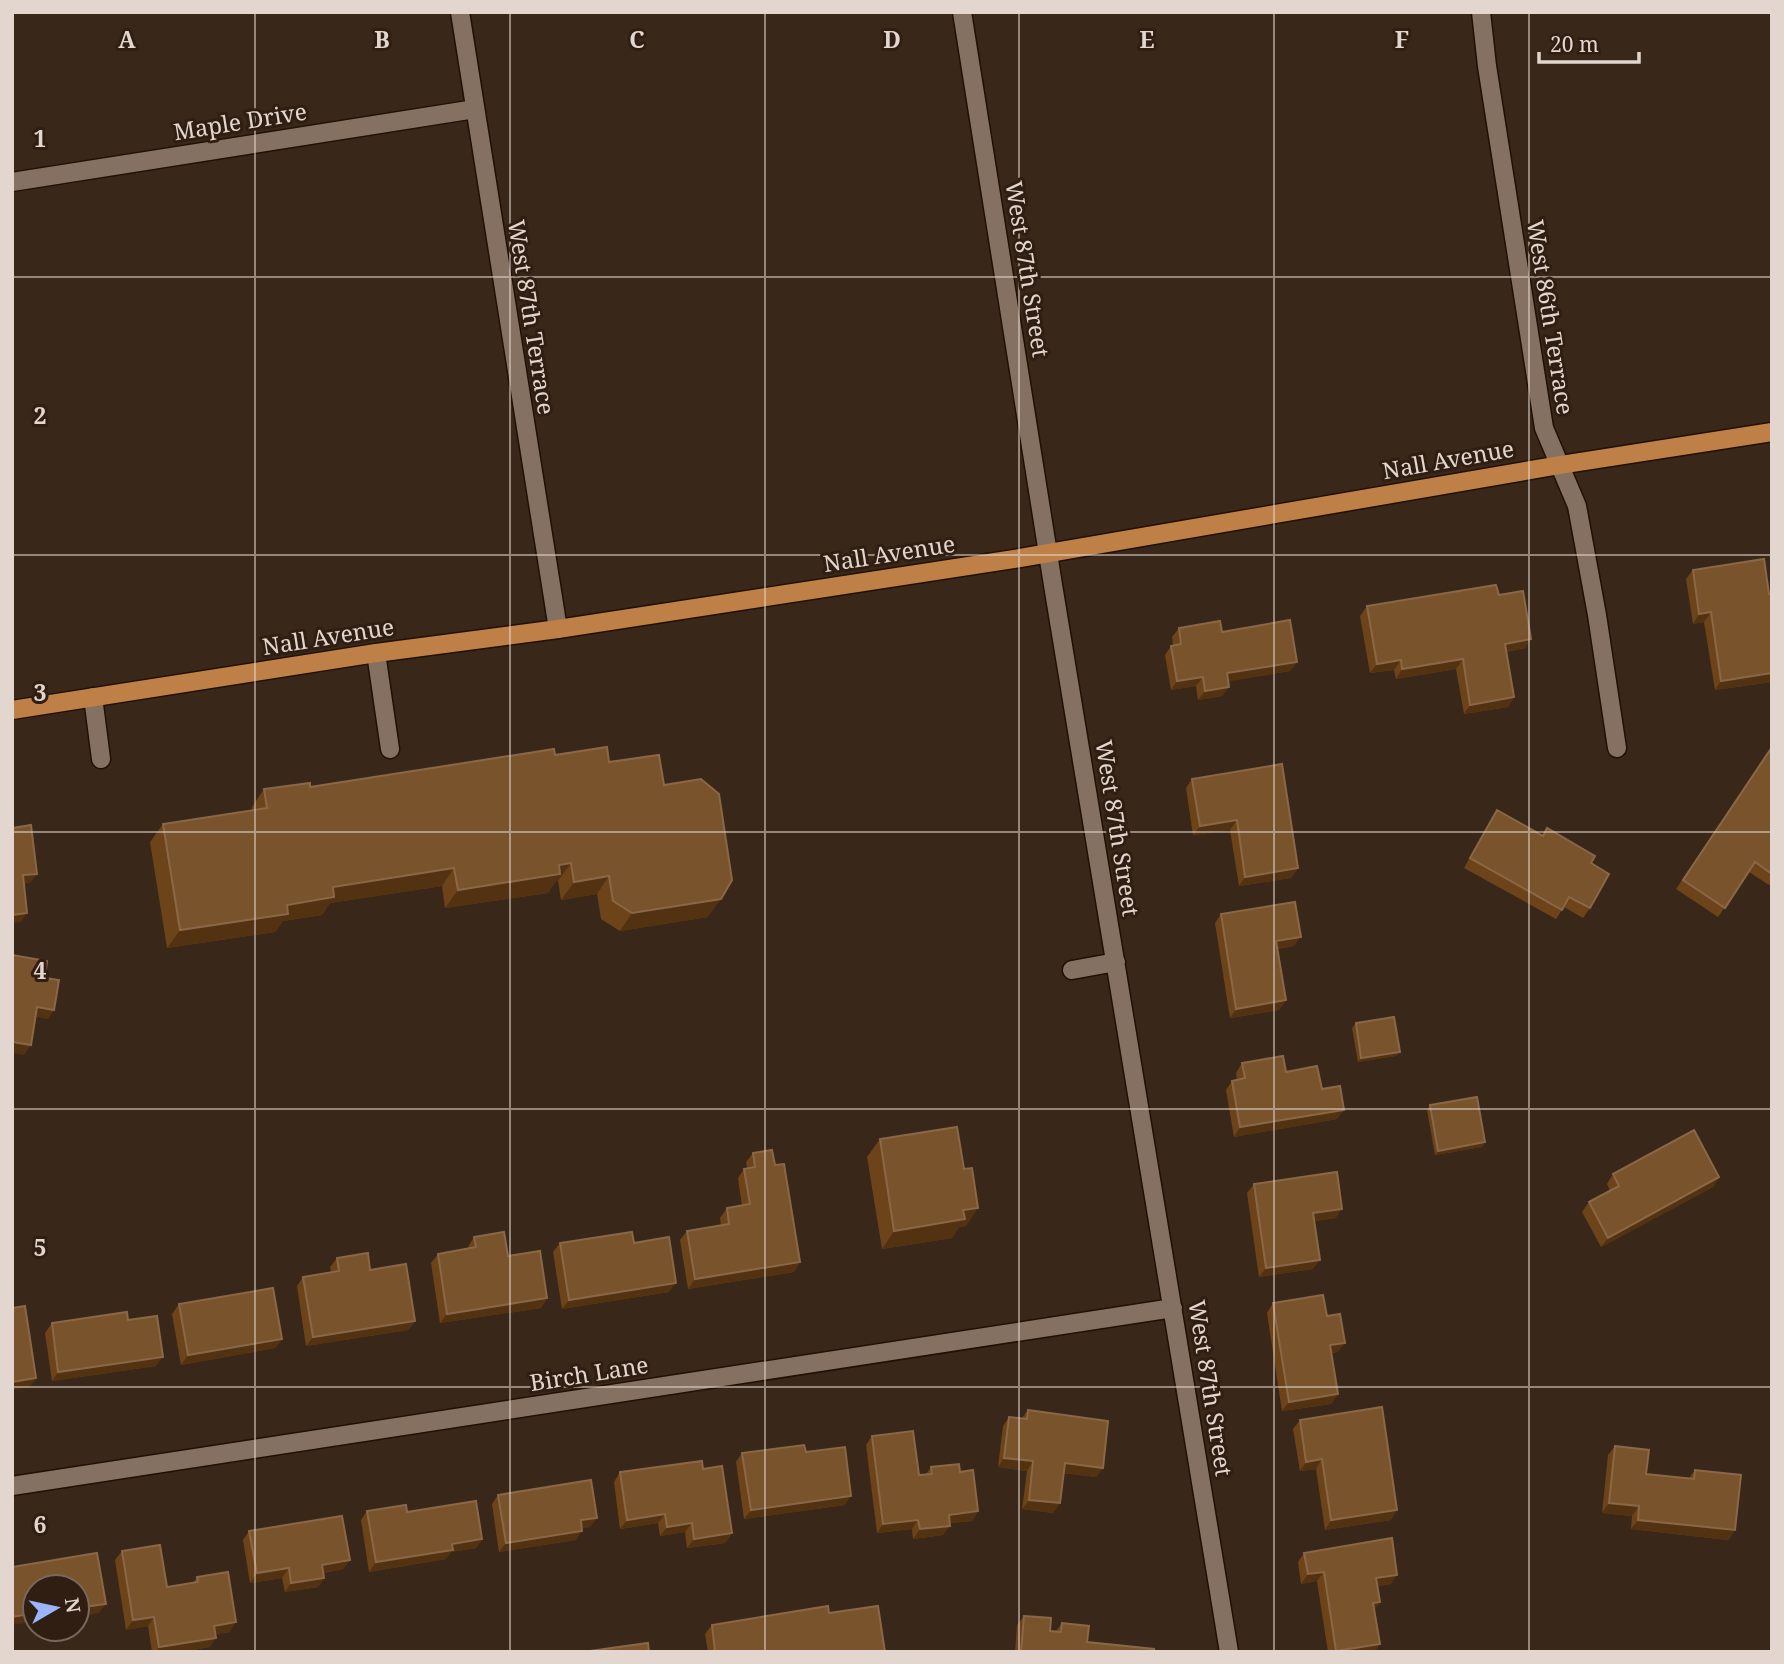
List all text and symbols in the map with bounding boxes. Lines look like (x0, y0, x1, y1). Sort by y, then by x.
scale bar (1539, 21, 1639, 65)
text: A (118, 23, 136, 55)
text: B (374, 23, 390, 55)
text: C (629, 23, 645, 55)
text: D (883, 23, 901, 55)
text: E (1139, 23, 1155, 55)
text: F (1395, 23, 1409, 55)
text: 20 m (1550, 30, 1599, 58)
street label: Maple Drive (171, 95, 309, 147)
text: 1 (34, 122, 47, 154)
street label: West 87th Street (998, 179, 1058, 359)
street label: West 87th Terrace (501, 217, 563, 417)
street label: West 86th Terrace (1520, 217, 1582, 417)
text: 2 (34, 399, 47, 431)
street label: Nall Avenue (1380, 432, 1516, 486)
street label: Nall Avenue (821, 527, 957, 579)
street label: Nall Avenue (260, 610, 396, 662)
text: 3 (34, 676, 47, 708)
street label: West 87th Street (1088, 738, 1148, 918)
text: 4 (34, 954, 47, 986)
text: 5 (34, 1231, 47, 1263)
street label: West 87th Street (1181, 1298, 1241, 1478)
street label: Birch Lane (527, 1348, 651, 1398)
text: 6 (34, 1508, 47, 1540)
north arrow (21, 1573, 91, 1643)
text: N (59, 1596, 87, 1615)

